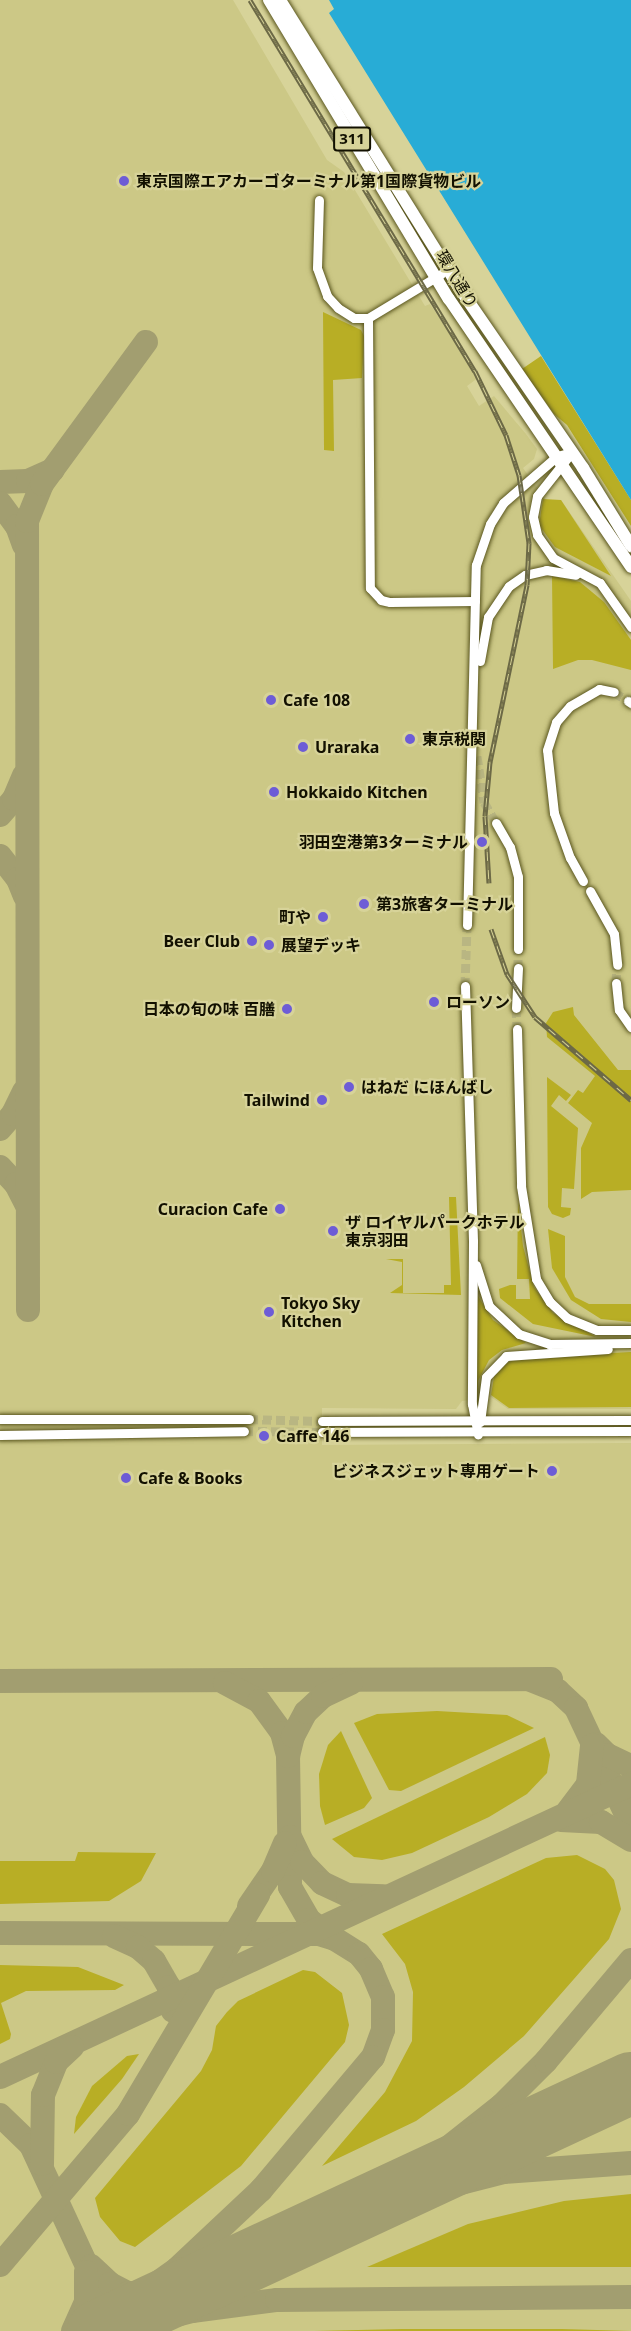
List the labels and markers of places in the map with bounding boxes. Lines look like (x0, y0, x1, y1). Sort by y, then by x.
place label: 東京国際エアカーゴターミナル第1国際貨物ビル (136, 171, 481, 191)
marker: 東京国際エアカーゴターミナル第1国際貨物ビル (117, 174, 131, 188)
place label: Cafe 108 (283, 690, 350, 710)
marker: Cafe 108 (264, 693, 278, 707)
place label: 東京税関 (422, 729, 486, 749)
marker: 東京税関 (403, 732, 417, 746)
place label: Uraraka (315, 737, 379, 757)
marker: Uraraka (296, 740, 310, 754)
place label: Hokkaido Kitchen (286, 782, 428, 802)
marker: Hokkaido Kitchen (267, 785, 281, 799)
place label: 羽田空港第3ターミナル (299, 832, 468, 852)
marker: 羽田空港第3ターミナル (473, 833, 491, 851)
place label: 第3旅客ターミナル (376, 894, 513, 914)
marker: 第3旅客ターミナル (357, 897, 371, 911)
place label: 町や (279, 907, 311, 927)
marker: 町や (316, 910, 330, 924)
place label: Beer Club (163, 931, 240, 951)
marker: Beer Club (245, 934, 259, 948)
place label: 展望デッキ (281, 935, 361, 955)
marker: 展望デッキ (262, 938, 276, 952)
place label: ローソン (446, 992, 510, 1012)
marker: ローソン (427, 995, 441, 1009)
place label: 日本の旬の味 百膳 (143, 999, 275, 1019)
marker: 日本の旬の味 百膳 (280, 1002, 294, 1016)
place label: はねだ にほんばし (361, 1077, 493, 1097)
marker: はねだ にほんばし (342, 1080, 356, 1094)
place label: Tailwind (244, 1090, 310, 1110)
marker: Tailwind (315, 1093, 329, 1107)
place label: Curacion Cafe (158, 1199, 268, 1219)
marker: Curacion Cafe (273, 1202, 287, 1216)
place label: ザ ロイヤルパークホテル 東京羽田 (345, 1212, 525, 1250)
marker: ザ ロイヤルパークホテル 東京羽田 (326, 1224, 340, 1238)
place label: Tokyo Sky Kitchen (281, 1293, 360, 1331)
marker: Tokyo Sky Kitchen (262, 1305, 276, 1319)
place label: Caffe 146 (276, 1426, 349, 1446)
marker: Caffe 146 (257, 1429, 271, 1443)
place label: ビジネスジェット専用ゲート (332, 1461, 540, 1481)
marker: ビジネスジェット専用ゲート (545, 1464, 559, 1478)
place label: Cafe & Books (138, 1468, 243, 1488)
marker: Cafe & Books (119, 1471, 133, 1485)

